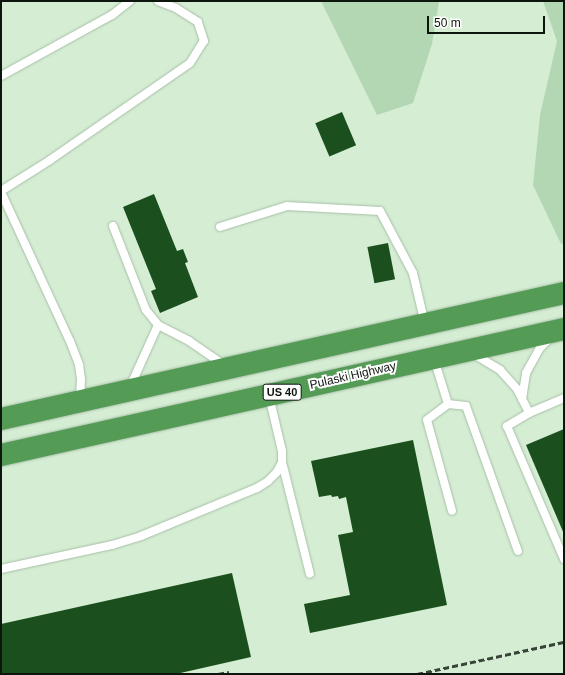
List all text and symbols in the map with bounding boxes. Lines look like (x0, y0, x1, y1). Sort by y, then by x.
scale bar (429, 8, 547, 34)
text: 50 m (434, 16, 461, 30)
street label: Pulaski Highway (308, 359, 398, 393)
road number: US 40 (262, 383, 302, 401)

